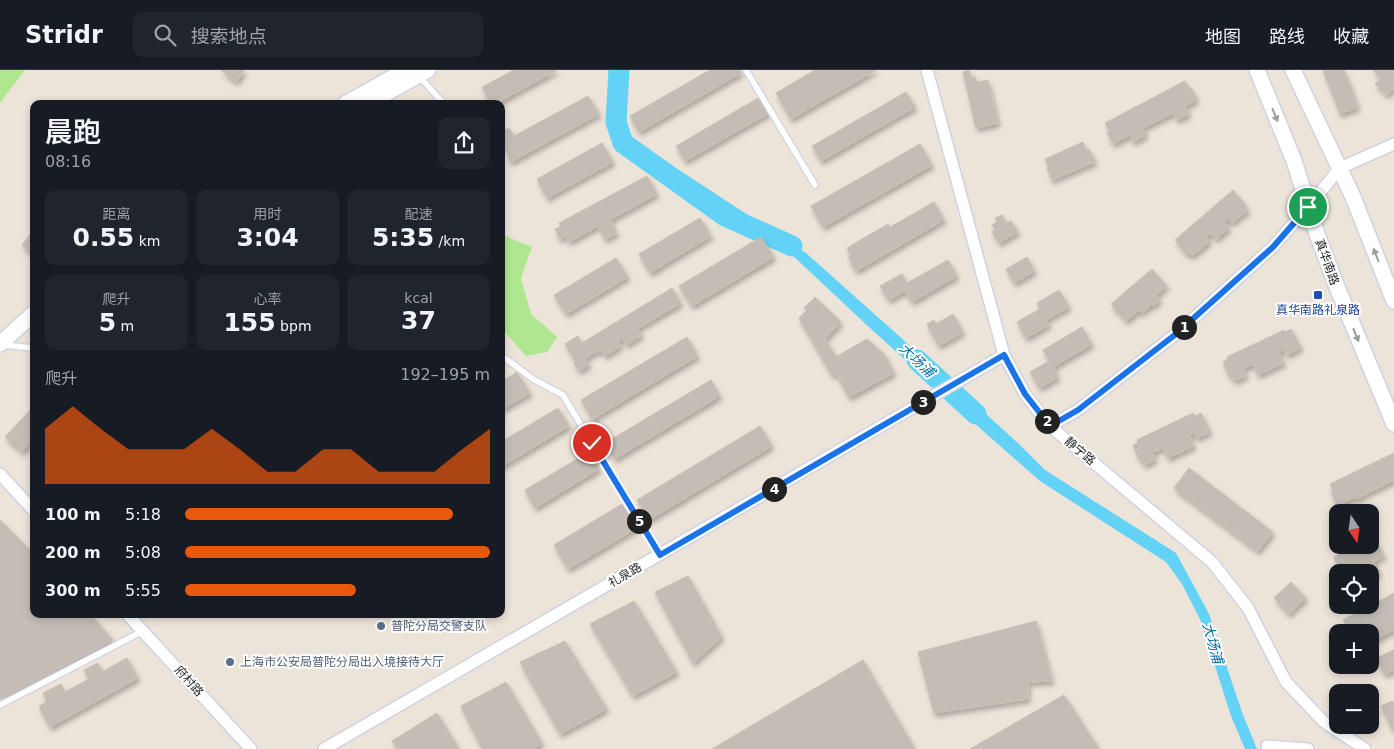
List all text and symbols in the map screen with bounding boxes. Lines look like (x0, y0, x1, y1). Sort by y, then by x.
search box (133, 12, 483, 57)
text: Stridr (25, 21, 103, 49)
icon: search (151, 21, 179, 49)
text: 搜索地点 (191, 25, 267, 47)
text: 地图 (1205, 26, 1241, 47)
text: 路线 (1269, 26, 1305, 47)
text: 收藏 (1333, 26, 1369, 47)
one-way arrow (1272, 108, 1280, 122)
text: 晨跑 (45, 116, 101, 149)
button: share (438, 117, 490, 169)
text: 08:16 (45, 152, 91, 171)
pin (1287, 186, 1329, 228)
icon: arrive (1294, 193, 1322, 221)
text: 距离 (103, 206, 131, 222)
text: 用时 (254, 206, 282, 222)
text: 配速 (405, 206, 433, 222)
text: 0.55 (73, 223, 134, 252)
text: 3:04 (236, 223, 299, 252)
text: 5:35 (372, 223, 434, 252)
text: km (134, 233, 160, 249)
text: /km (434, 233, 465, 249)
street label: 真华南路 (1312, 237, 1342, 287)
one-way arrow (1372, 247, 1380, 262)
marker: 真华南路礼泉路 (1312, 289, 1324, 301)
text: kcal (404, 290, 433, 306)
text: 爬升 (103, 291, 131, 307)
text: 心率 (254, 291, 282, 307)
place label: 真华南路礼泉路 (1276, 303, 1360, 317)
text: 37 (401, 306, 436, 335)
text: 5 (99, 308, 116, 337)
text: 155 (223, 308, 276, 337)
pin: 1 (1172, 314, 1196, 340)
text: m (116, 318, 134, 334)
text: bpm (276, 318, 312, 334)
text: 1 (1180, 319, 1189, 335)
one-way arrow (1353, 328, 1361, 342)
water label: 大场浦 (896, 340, 939, 382)
text: 192–195 m (400, 365, 490, 384)
text: 爬升 (45, 369, 77, 388)
pin: 3 (910, 390, 936, 414)
text: 3 (919, 394, 928, 410)
pin: 2 (1034, 408, 1060, 434)
text: 2 (1043, 413, 1052, 429)
pin (571, 422, 613, 464)
icon: check (578, 429, 606, 457)
street label: 静宁路 (1062, 434, 1098, 468)
pin: 4 (762, 476, 786, 502)
text: 4 (770, 481, 779, 497)
north arrow (1329, 504, 1379, 554)
map controls (1329, 504, 1379, 734)
text: 100 m (45, 505, 101, 524)
text: 5:18 (125, 505, 161, 524)
pin: 5 (626, 508, 652, 534)
text: 5 (635, 513, 644, 529)
text: 200 m (45, 543, 101, 562)
text: 5:08 (125, 543, 161, 562)
street label: 礼泉路 (606, 560, 644, 590)
button: locate (1329, 564, 1379, 614)
text: 300 m (45, 581, 101, 600)
text: 5:55 (125, 581, 161, 600)
place label: 普陀分局交警支队 (391, 619, 487, 633)
marker: 普陀分局交警支队 (375, 620, 387, 632)
water label: 大场浦 (1200, 621, 1227, 667)
button: + (1329, 624, 1379, 674)
place label: 上海市公安局普陀分局出入境接待大厅 (240, 655, 444, 669)
marker: 上海市公安局普陀分局出入境接待大厅 (224, 656, 236, 668)
street label: 府村路 (172, 663, 206, 699)
button: − (1329, 684, 1379, 734)

